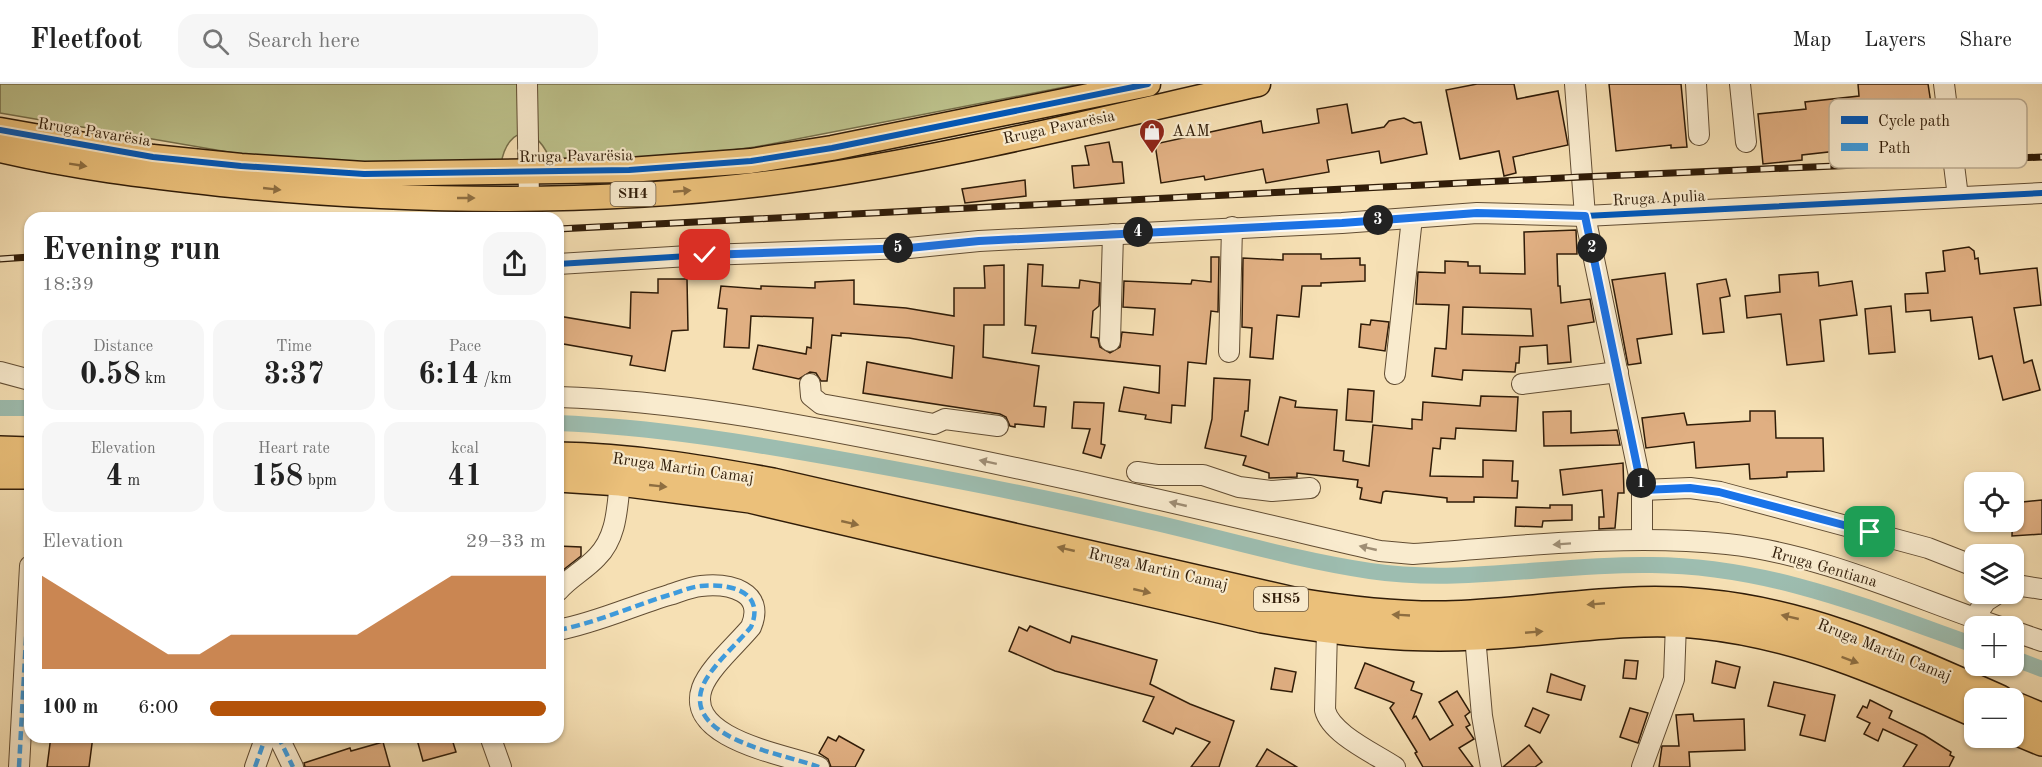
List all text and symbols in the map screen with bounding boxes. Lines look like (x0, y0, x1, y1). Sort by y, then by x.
search box (178, 14, 598, 68)
icon: search (199, 25, 232, 58)
text: Fleetfoot (30, 27, 142, 55)
text: Search here (247, 30, 360, 52)
text: Map (1792, 30, 1831, 51)
text: Layers (1864, 30, 1926, 51)
text: Share (1959, 30, 2012, 51)
legend (1829, 99, 2027, 168)
street label: Rruga Pavarësia (1002, 108, 1117, 148)
text: Cycle path (1878, 114, 1950, 130)
street label: Rruga Pavarësia (36, 116, 152, 150)
shop icon: AAM (1137, 117, 1167, 155)
place label: AAM (1172, 124, 1210, 140)
text: Path (1878, 141, 1911, 157)
street label: Rruga Pavarësia (519, 148, 633, 166)
one-way arrow (69, 161, 88, 170)
road number: SH4 (610, 182, 656, 206)
one-way arrow (262, 184, 281, 194)
one-way arrow (673, 186, 692, 196)
street label: Rruga Apulia (1612, 189, 1706, 209)
one-way arrow (457, 193, 476, 203)
pin: 3 (1363, 205, 1393, 235)
text: 3 (1373, 212, 1383, 228)
pin: 4 (1123, 217, 1153, 247)
text: 4 (1133, 224, 1143, 240)
pin (679, 229, 730, 280)
button: share (483, 232, 546, 295)
pin: 5 (883, 233, 913, 263)
pin: 2 (1577, 233, 1607, 263)
text: Evening run (42, 234, 221, 267)
icon: check (688, 238, 721, 271)
text: 5 (893, 240, 903, 256)
text: 2 (1587, 240, 1597, 256)
text: 18:39 (42, 275, 94, 295)
text: Distance (93, 339, 153, 355)
text: Time (276, 339, 312, 355)
text: Pace (449, 339, 481, 355)
text: 0.58 (80, 360, 141, 390)
text: 3:37 (264, 360, 324, 390)
text: 6:14 (418, 360, 479, 390)
text: km (141, 371, 166, 387)
text: /km (479, 371, 512, 387)
text: Elevation (90, 441, 156, 457)
text: Heart rate (258, 441, 330, 457)
text: kcal (451, 441, 479, 457)
street label: Rruga Martin Camaj (611, 451, 755, 487)
one-way arrow (978, 457, 997, 466)
text: 4 (106, 462, 123, 492)
text: 158 (251, 462, 303, 492)
text: 41 (448, 462, 482, 492)
pin: 1 (1626, 468, 1656, 498)
map controls (1964, 472, 2024, 748)
button: locate (1964, 472, 2024, 532)
text: m (123, 473, 140, 489)
text: bpm (303, 473, 337, 489)
text: 1 (1636, 475, 1646, 491)
one-way arrow (649, 481, 668, 491)
one-way arrow (1169, 499, 1187, 509)
pin (1844, 506, 1895, 557)
icon: arrive (1853, 515, 1886, 548)
one-way arrow (840, 518, 859, 528)
text: Elevation (42, 532, 123, 552)
text: 29–33 m (466, 532, 546, 552)
one-way arrow (1553, 540, 1572, 549)
one-way arrow (1359, 543, 1377, 553)
one-way arrow (1057, 544, 1076, 554)
button: layers (1964, 544, 2024, 604)
street label: Rruga Gentiana (1769, 545, 1879, 591)
street label: Rruga Martin Camaj (1087, 546, 1229, 594)
one-way arrow (1132, 586, 1151, 596)
road number: SH85 (1254, 587, 1308, 611)
one-way arrow (1586, 599, 1605, 609)
one-way arrow (1392, 610, 1411, 619)
one-way arrow (1780, 612, 1799, 621)
button: + (1964, 616, 2024, 676)
street label: Rruga Martin Camaj (1815, 617, 1953, 685)
one-way arrow (1524, 627, 1543, 637)
one-way arrow (1841, 655, 1859, 665)
button: − (1964, 688, 2024, 748)
text: 100 m (42, 698, 98, 718)
text: 6:00 (138, 698, 178, 718)

